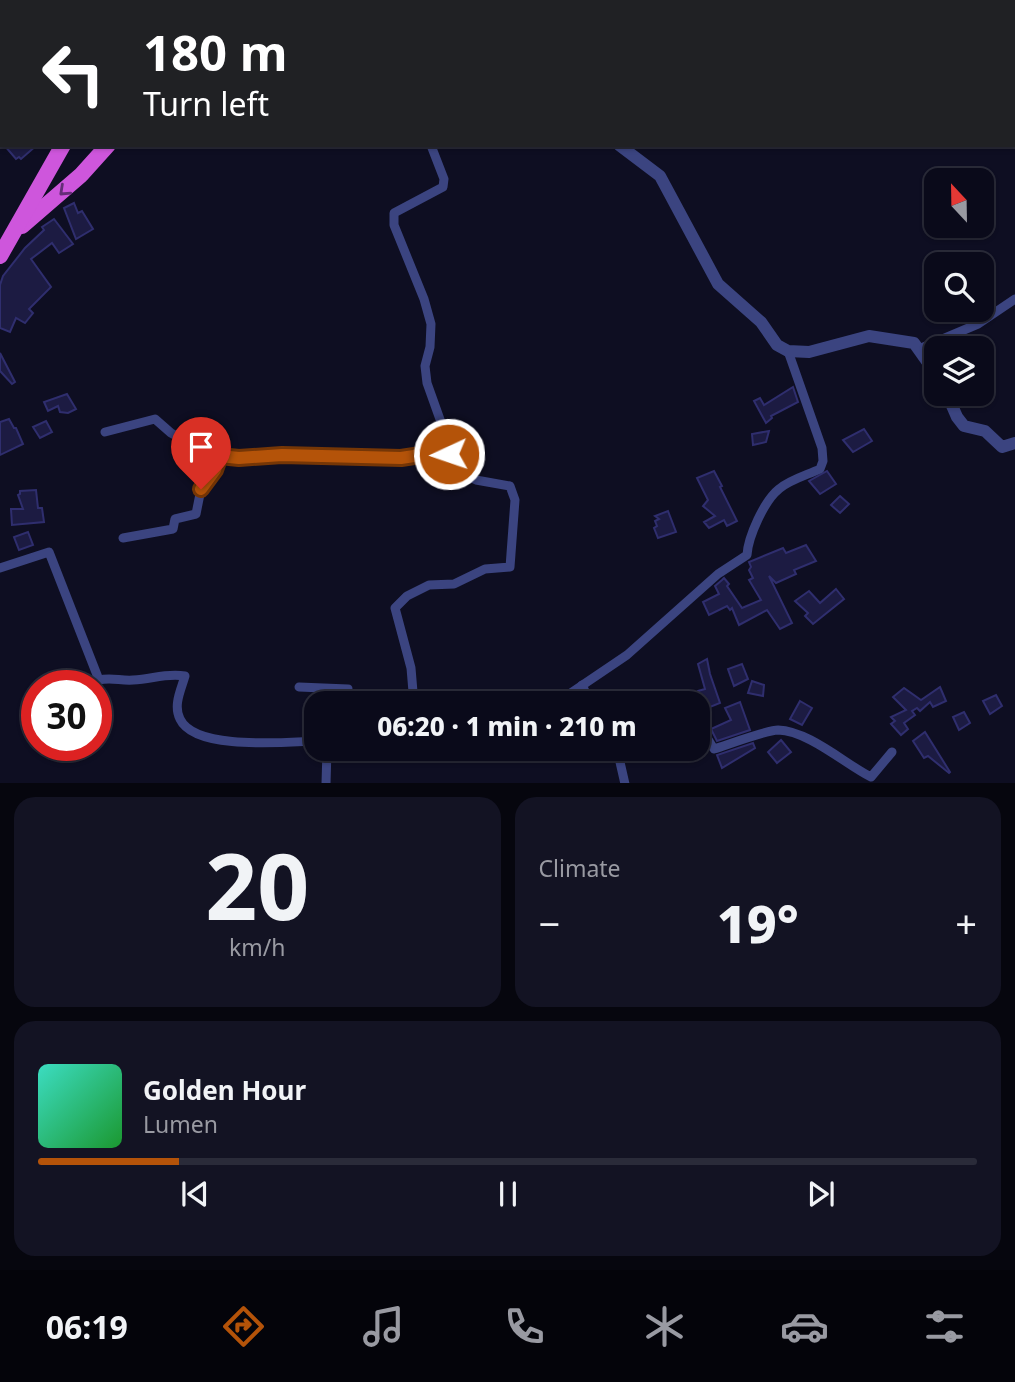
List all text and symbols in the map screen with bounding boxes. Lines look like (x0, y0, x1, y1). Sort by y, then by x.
text: 180 m (143, 19, 288, 85)
icon: left (28, 28, 119, 119)
text: Turn left (143, 82, 269, 125)
north arrow (924, 168, 994, 238)
map controls (924, 168, 994, 406)
one-way arrow (59, 183, 72, 195)
button: search (924, 252, 994, 322)
button: layers (924, 336, 994, 406)
pin (171, 417, 231, 489)
position arrow (412, 417, 486, 491)
icon: arrive (182, 428, 220, 466)
speed limit sign: 30 (21, 670, 112, 761)
text: 06:20 · 1 min · 210 m (377, 708, 637, 744)
text: 20 (205, 823, 309, 947)
text: Climate (539, 852, 621, 884)
text: 19° (717, 887, 799, 958)
text: − (539, 897, 560, 949)
text: + (955, 897, 977, 949)
text: km/h (229, 931, 286, 963)
text: Golden Hour (143, 1072, 306, 1108)
text: Lumen (143, 1108, 218, 1140)
icon: previous (176, 1175, 214, 1213)
icon: pause (489, 1175, 527, 1213)
icon: next (802, 1175, 840, 1213)
icon: directions (219, 1302, 268, 1351)
icon: music (359, 1302, 408, 1351)
icon: phone (500, 1302, 549, 1351)
icon: climate (640, 1302, 689, 1351)
icon: car (780, 1302, 829, 1351)
icon: filters (920, 1302, 969, 1351)
text: 06:19 (46, 1305, 128, 1348)

